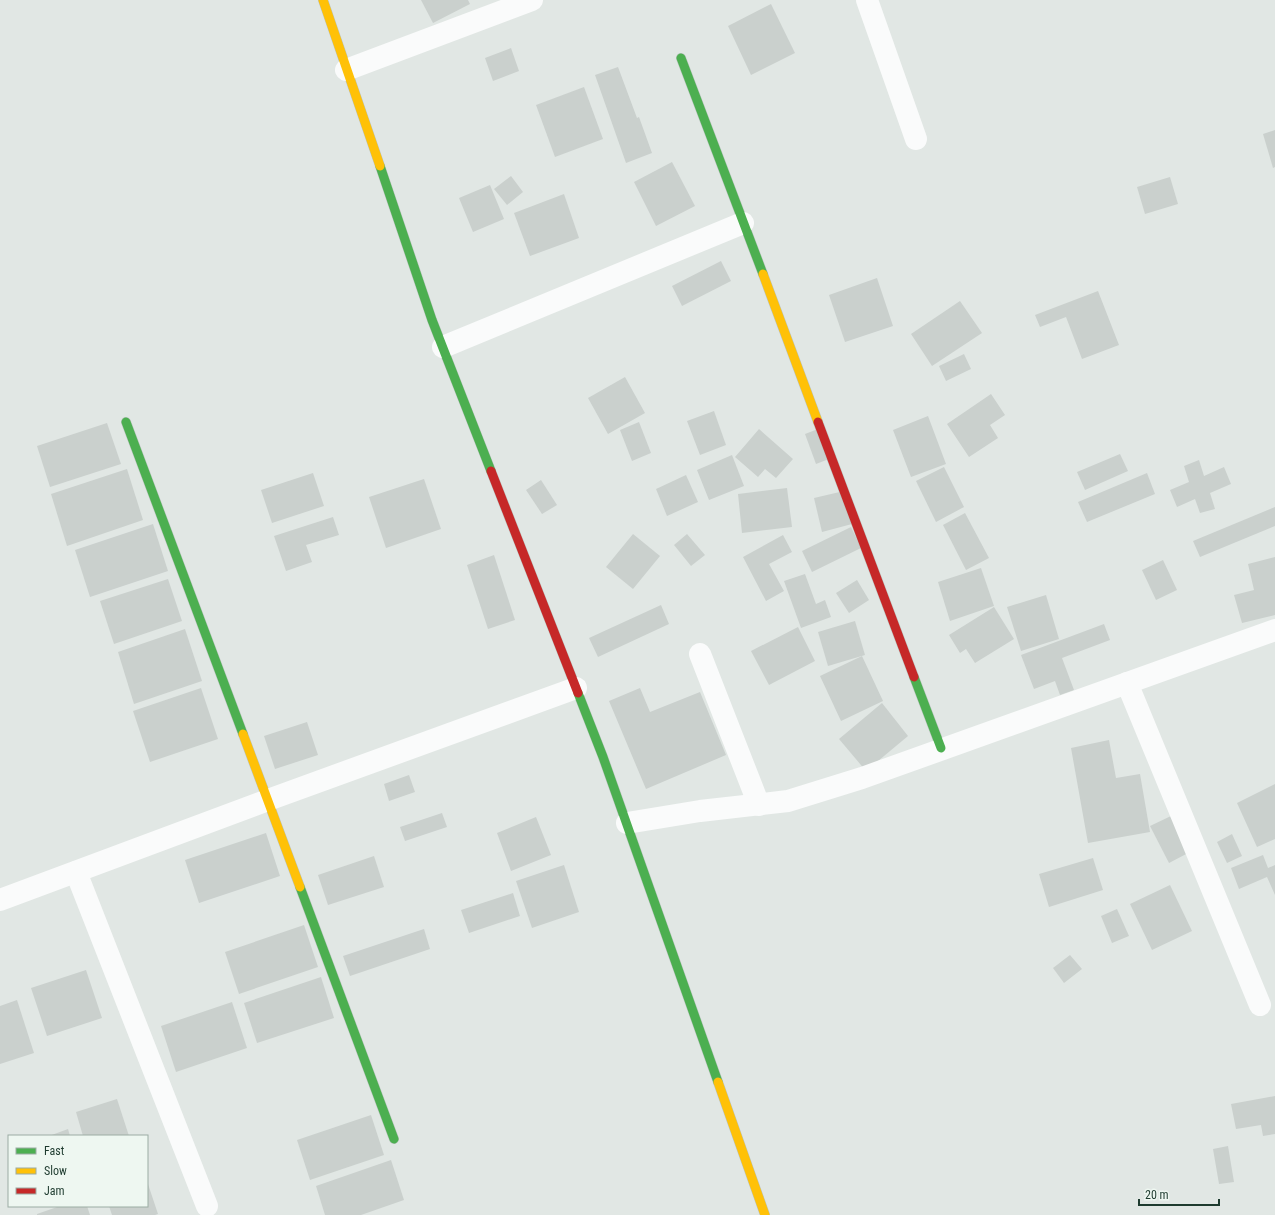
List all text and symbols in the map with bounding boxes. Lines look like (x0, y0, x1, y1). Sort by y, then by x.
legend (8, 1135, 148, 1207)
text: Fast (44, 1144, 65, 1158)
text: Slow (44, 1164, 67, 1178)
scale bar (1139, 1181, 1219, 1207)
text: Jam (44, 1184, 65, 1198)
text: 20 m (1145, 1188, 1169, 1202)

